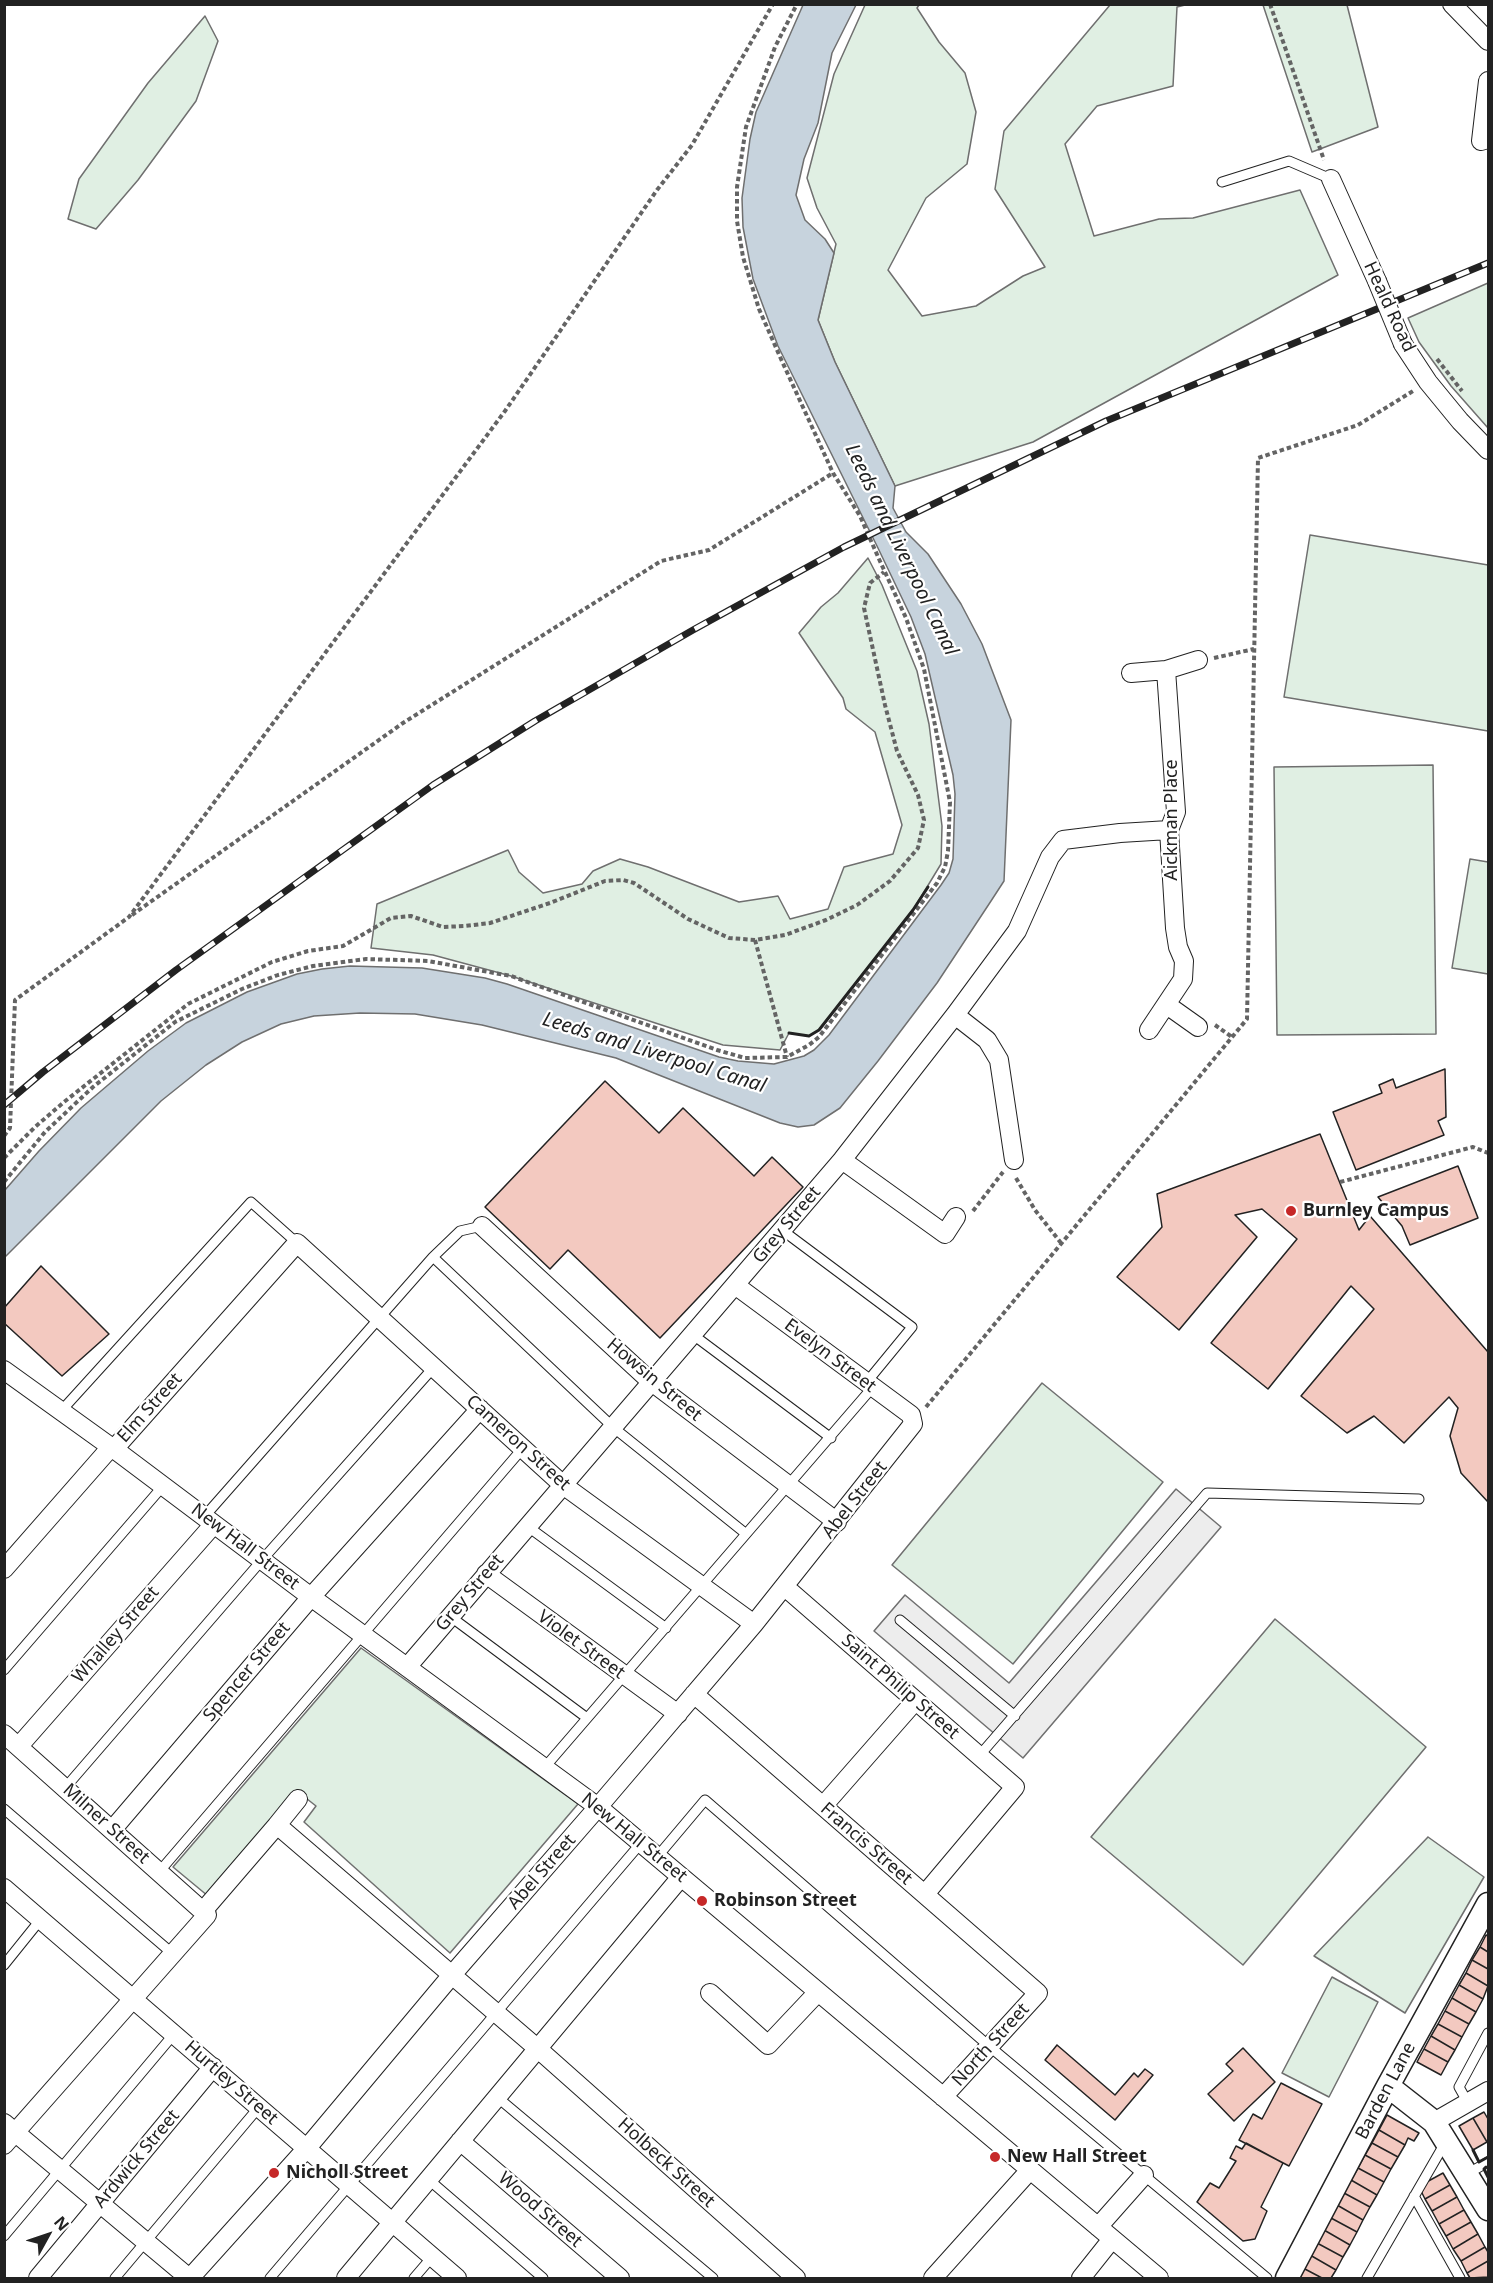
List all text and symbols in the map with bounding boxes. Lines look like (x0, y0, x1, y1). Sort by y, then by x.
street label: Heald Road (1359, 258, 1419, 356)
water label: Leeds and Liverpool Canal (839, 440, 963, 660)
street label: Aickman Place (1161, 759, 1183, 881)
water label: Leeds and Liverpool Canal (539, 1008, 769, 1098)
street label: Grey Street (748, 1182, 826, 1268)
place label: Burnley Campus (1303, 1200, 1449, 1222)
marker: Burnley Campus (1284, 1204, 1298, 1218)
street label: Evelyn Street (780, 1315, 880, 1397)
street label: Howsin Street (602, 1334, 706, 1426)
street label: Elm Street (113, 1369, 187, 1447)
street label: Cameron Street (462, 1391, 574, 1495)
street label: Abel Street (818, 1457, 892, 1543)
street label: New Hall Street (187, 1499, 303, 1595)
street label: Grey Street (431, 1550, 509, 1636)
street label: Whalley Street (68, 1582, 164, 1688)
street label: Violet Street (533, 1606, 629, 1684)
street label: Spencer Street (199, 1618, 295, 1726)
street label: Saint Philip Street (837, 1630, 963, 1744)
street label: Milner Street (58, 1779, 154, 1869)
street label: New Hall Street (577, 1789, 691, 1887)
street label: Francis Street (816, 1798, 916, 1890)
street label: Abel Street (504, 1830, 580, 1914)
place label: Robinson Street (714, 1890, 857, 1912)
marker: Robinson Street (695, 1894, 709, 1908)
street label: North Street (948, 1999, 1034, 2091)
street label: Hurtley Street (180, 2036, 282, 2130)
street label: Barden Lane (1351, 2039, 1421, 2143)
street label: Ardwick Street (90, 2105, 184, 2213)
street label: Holbeck Street (613, 2114, 719, 2212)
place label: New Hall Street (1007, 2146, 1147, 2168)
marker: New Hall Street (988, 2150, 1002, 2164)
place label: Nicholl Street (286, 2162, 408, 2184)
marker: Nicholl Street (267, 2166, 281, 2180)
street label: Wood Street (494, 2168, 586, 2252)
north arrow (18, 2205, 78, 2265)
text: N (49, 2211, 74, 2235)

